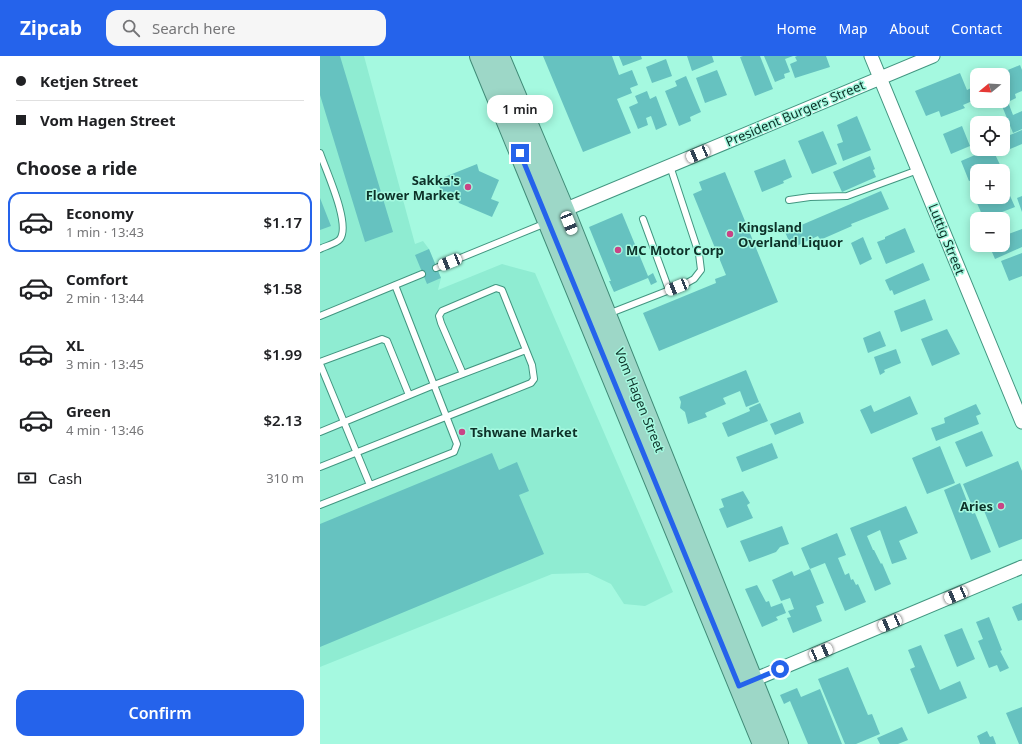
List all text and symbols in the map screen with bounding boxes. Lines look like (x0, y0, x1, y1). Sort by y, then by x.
search box (106, 10, 386, 46)
text: Zipcab (20, 15, 82, 41)
icon: search (120, 17, 142, 39)
text: Search here (152, 18, 235, 38)
text: Home (777, 19, 816, 38)
text: Map (838, 19, 868, 38)
text: About (890, 19, 929, 38)
text: Contact (951, 19, 1002, 38)
north arrow (970, 68, 1010, 108)
map controls (970, 68, 1010, 252)
text: Ketjen Street (40, 71, 138, 91)
street label: President Burgers Street (723, 75, 868, 151)
callout: 1 min (487, 95, 553, 123)
text: 1 min (502, 100, 538, 118)
text: Vom Hagen Street (40, 110, 176, 130)
button: locate (970, 116, 1010, 156)
route end (511, 144, 529, 162)
car (685, 144, 711, 164)
text: Choose a ride (16, 156, 137, 180)
button: + (970, 164, 1010, 204)
place label: Sakka's Flower Market (366, 171, 460, 204)
marker: Sakka's Flower Market (463, 182, 473, 192)
street label: Luttig Street (925, 201, 970, 278)
text: Economy (66, 203, 134, 223)
icon: car (18, 204, 54, 240)
car (559, 210, 579, 236)
text: $1.17 (264, 212, 302, 232)
button: − (970, 212, 1010, 252)
place label: Kingsland Overland Liquor (738, 218, 843, 251)
text: 1 min · 13:43 (66, 223, 144, 241)
marker: Kingsland Overland Liquor (725, 229, 735, 239)
place label: MC Motor Corp (626, 241, 724, 259)
marker: MC Motor Corp (613, 245, 623, 255)
car (437, 252, 463, 272)
text: Comfort (66, 269, 128, 289)
icon: car (18, 270, 54, 306)
car (664, 277, 690, 297)
text: $1.58 (264, 278, 302, 298)
text: 2 min · 13:44 (66, 289, 144, 307)
text: XL (66, 335, 84, 355)
icon: car (18, 336, 54, 372)
text: $1.99 (264, 344, 302, 364)
street label: Vom Hagen Street (611, 345, 669, 455)
text: 3 min · 13:45 (66, 355, 144, 373)
text: Green (66, 401, 111, 421)
icon: car (18, 402, 54, 438)
text: $2.13 (264, 410, 302, 430)
text: 4 min · 13:46 (66, 421, 144, 439)
place label: Tshwane Market (470, 423, 578, 441)
marker: Tshwane Market (457, 427, 467, 437)
icon: cash (16, 467, 38, 489)
text: Cash (48, 468, 82, 488)
text: 310 m (266, 469, 304, 487)
place label: Aries (960, 497, 993, 515)
marker: Aries (996, 501, 1006, 511)
car (943, 585, 969, 605)
car (877, 613, 903, 633)
car (808, 642, 834, 662)
route start (771, 660, 789, 678)
button: Confirm (16, 690, 304, 736)

